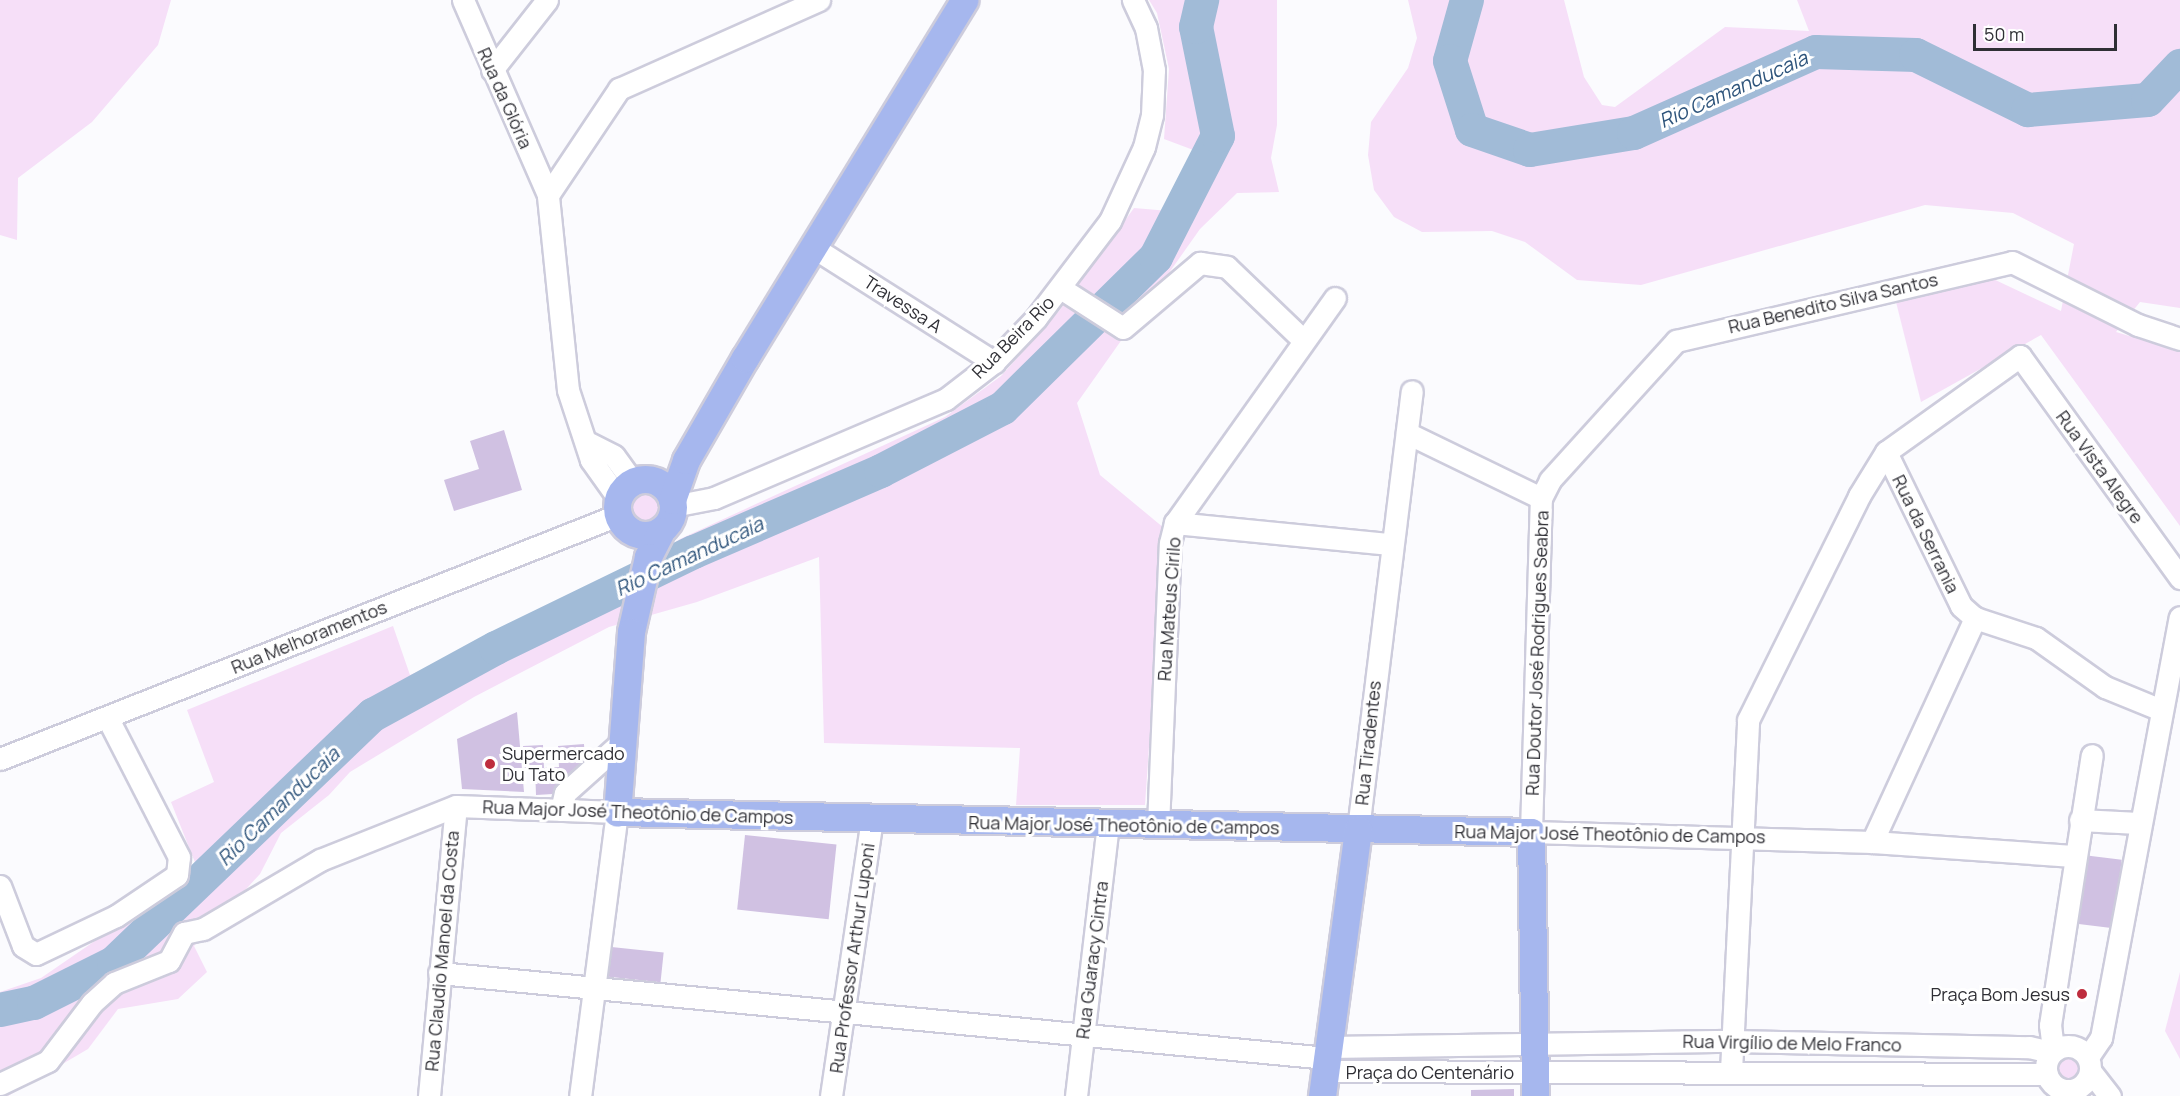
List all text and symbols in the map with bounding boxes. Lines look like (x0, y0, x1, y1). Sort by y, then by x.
scale bar (1976, 12, 2120, 50)
text: 50 m (1984, 22, 2024, 46)
street label: Rua da Glória (473, 44, 537, 152)
water label: Rio Camanducaia (1655, 45, 1811, 133)
street label: Rua Benedito Silva Santos (1726, 268, 1940, 338)
street label: Travessa A (860, 271, 946, 337)
street label: Rua Beira Rio (967, 291, 1059, 383)
street label: Rua Vista Alegre (2052, 406, 2148, 528)
street label: Rua da Serrania (1888, 471, 1964, 597)
street label: Rua Doutor José Rodrigues Seabra (1521, 510, 1553, 796)
water label: Rio Camanducaia (611, 511, 767, 601)
street label: Rua Mateus Cirilo (1153, 536, 1185, 682)
street label: Rua Melhoramentos (228, 596, 390, 678)
street label: Rua Tiradentes (1351, 680, 1385, 806)
water label: Rio Camanducaia (212, 742, 344, 870)
place label: Supermercado Du Tato (502, 743, 625, 786)
marker: Supermercado Du Tato (483, 757, 497, 771)
street label: Rua Major José Theotônio de Campos (482, 796, 794, 828)
street label: Rua Major José Theotônio de Campos (968, 811, 1280, 839)
street label: Rua Major José Theotônio de Campos (1454, 820, 1766, 848)
street label: Rua Claudio Manoel da Costa (421, 830, 463, 1072)
street label: Rua Professor Arthur Luponi (825, 841, 879, 1075)
street label: Rua Guaracy Cintra (1072, 880, 1112, 1040)
place label: Praça Bom Jesus (1930, 983, 2070, 1005)
marker: Praça Bom Jesus (2075, 987, 2089, 1001)
street label: Rua Virgílio de Melo Franco (1682, 1030, 1902, 1056)
street label: Praça do Centenário (1346, 1061, 1514, 1083)

